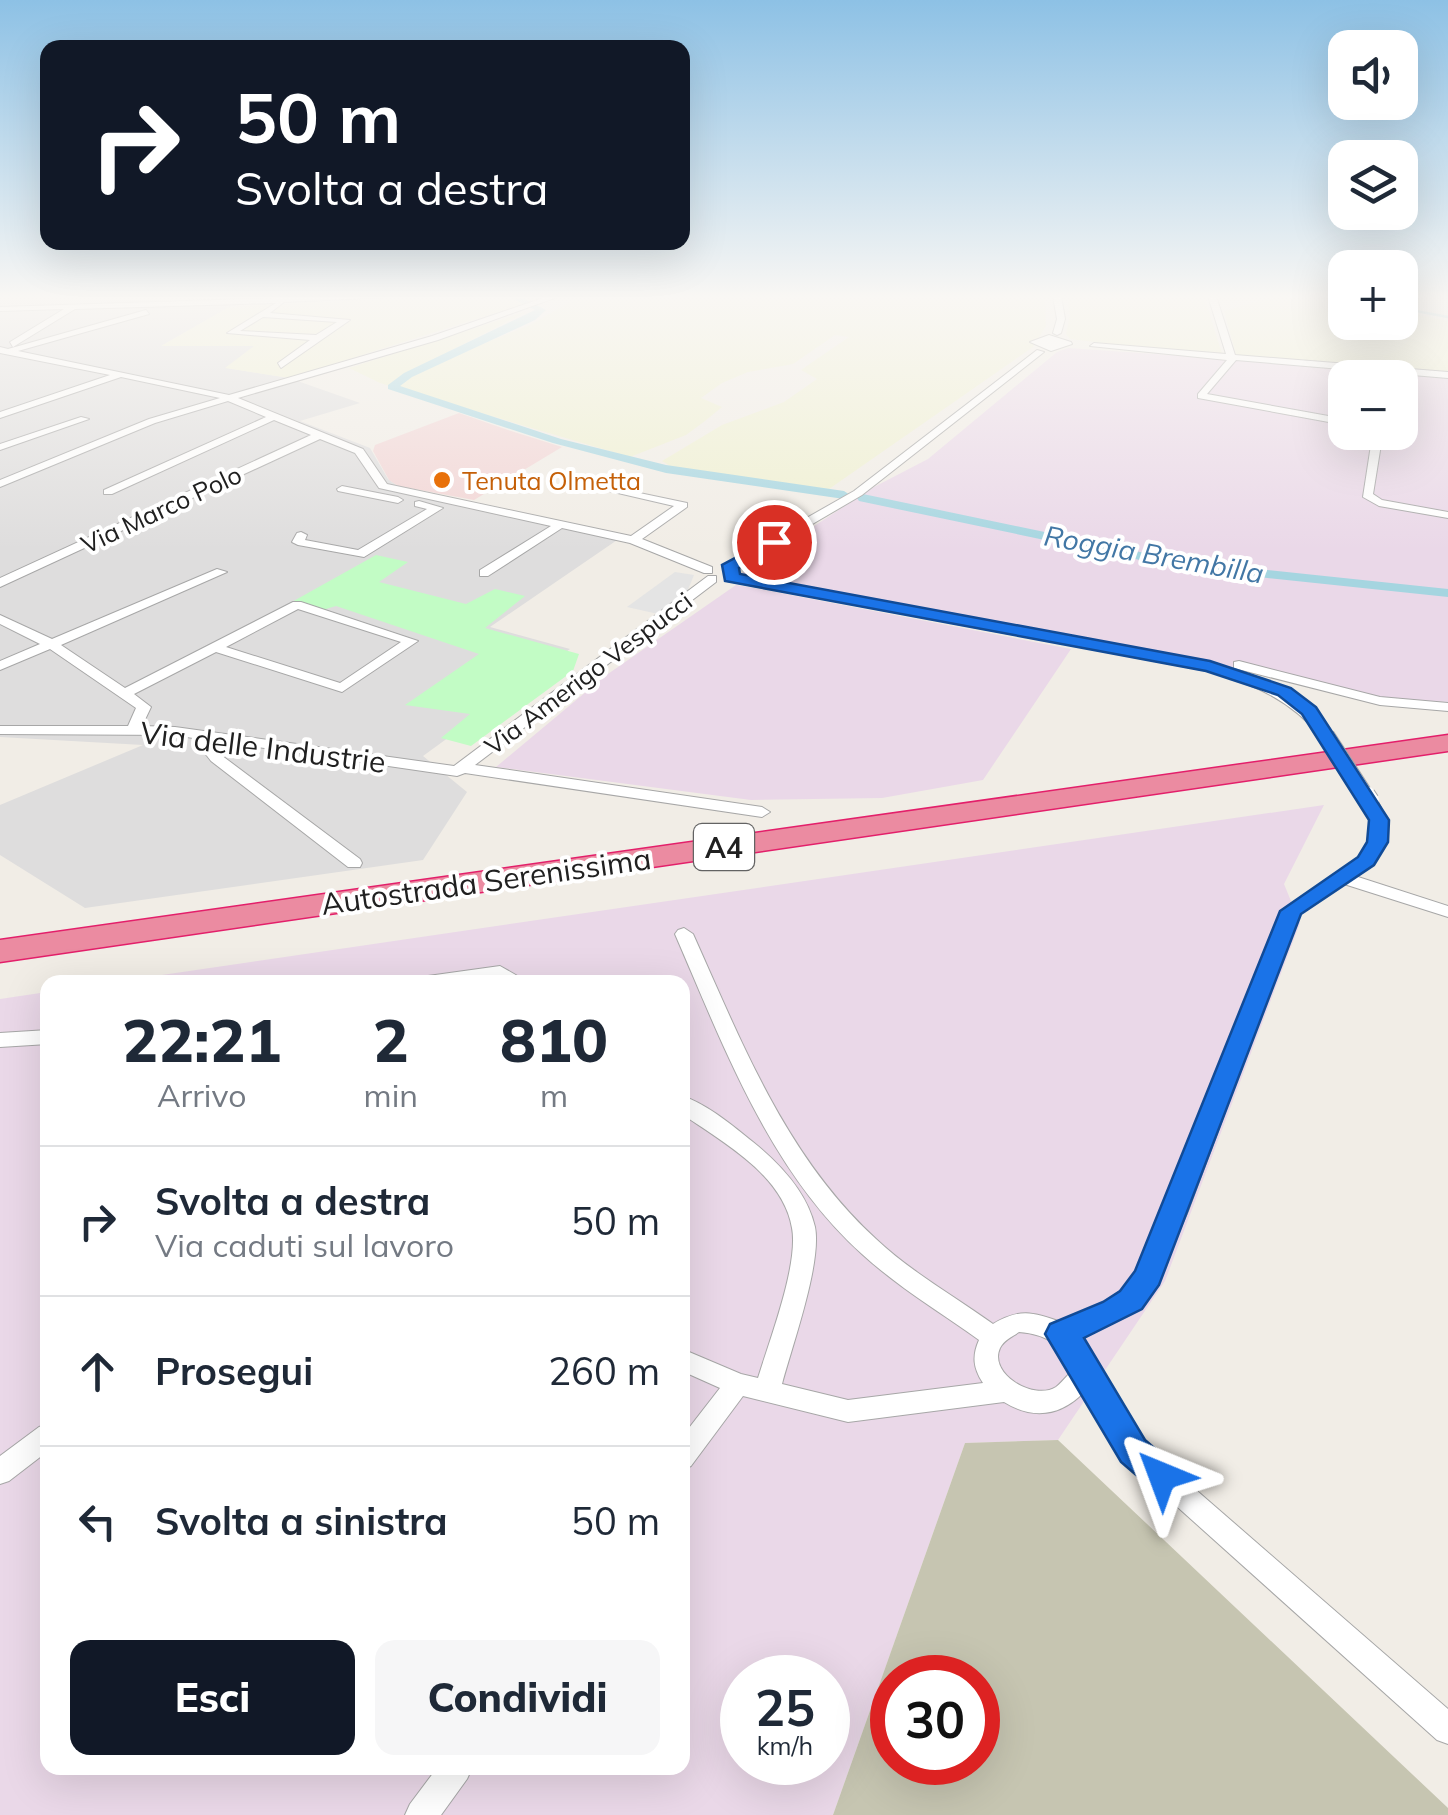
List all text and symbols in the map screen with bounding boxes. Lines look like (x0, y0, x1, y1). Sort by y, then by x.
map controls (1328, 30, 1418, 450)
button: sound (1328, 30, 1418, 120)
text: 50 m (235, 73, 401, 161)
icon: right (70, 80, 200, 210)
button: layers (1328, 140, 1418, 230)
text: Svolta a destra (235, 160, 548, 216)
button: + (1328, 250, 1418, 340)
button: − (1328, 360, 1418, 450)
street label: Via Marco Polo (76, 458, 246, 560)
place label: Tenuta Olmetta (462, 465, 641, 496)
marker: Tenuta Olmetta (431, 469, 453, 491)
pin (732, 500, 817, 585)
icon: arrive (747, 515, 802, 570)
water label: Roggia Brembilla (1042, 517, 1266, 591)
street label: Via Amerigo Vespucci (478, 585, 698, 761)
street label: Via delle Industrie (138, 713, 388, 781)
road number: A4 (694, 824, 754, 870)
street label: Autostrada Serenissima (319, 839, 653, 923)
text: 22:21 (122, 1002, 282, 1077)
text: 2 (373, 1002, 409, 1077)
text: 810 (500, 1002, 608, 1077)
text: Arrivo (157, 1075, 246, 1115)
text: min (364, 1075, 418, 1115)
text: m (540, 1075, 568, 1115)
text: Svolta a destra (155, 1177, 430, 1225)
icon: right (70, 1194, 125, 1249)
text: 50 m (571, 1197, 660, 1245)
text: Via caduti sul lavoro (155, 1225, 454, 1265)
icon: ahead (70, 1344, 125, 1399)
text: Prosegui (155, 1347, 313, 1395)
text: 260 m (548, 1347, 660, 1395)
position arrow (1110, 1424, 1214, 1528)
icon: left (70, 1494, 125, 1549)
text: Svolta a sinistra (155, 1497, 448, 1545)
text: 50 m (571, 1497, 660, 1545)
button: Esci (70, 1640, 355, 1755)
button: Condividi (375, 1640, 660, 1755)
speed limit sign: 30 (870, 1655, 1000, 1785)
text: 25 (755, 1676, 815, 1739)
text: km/h (757, 1730, 813, 1761)

